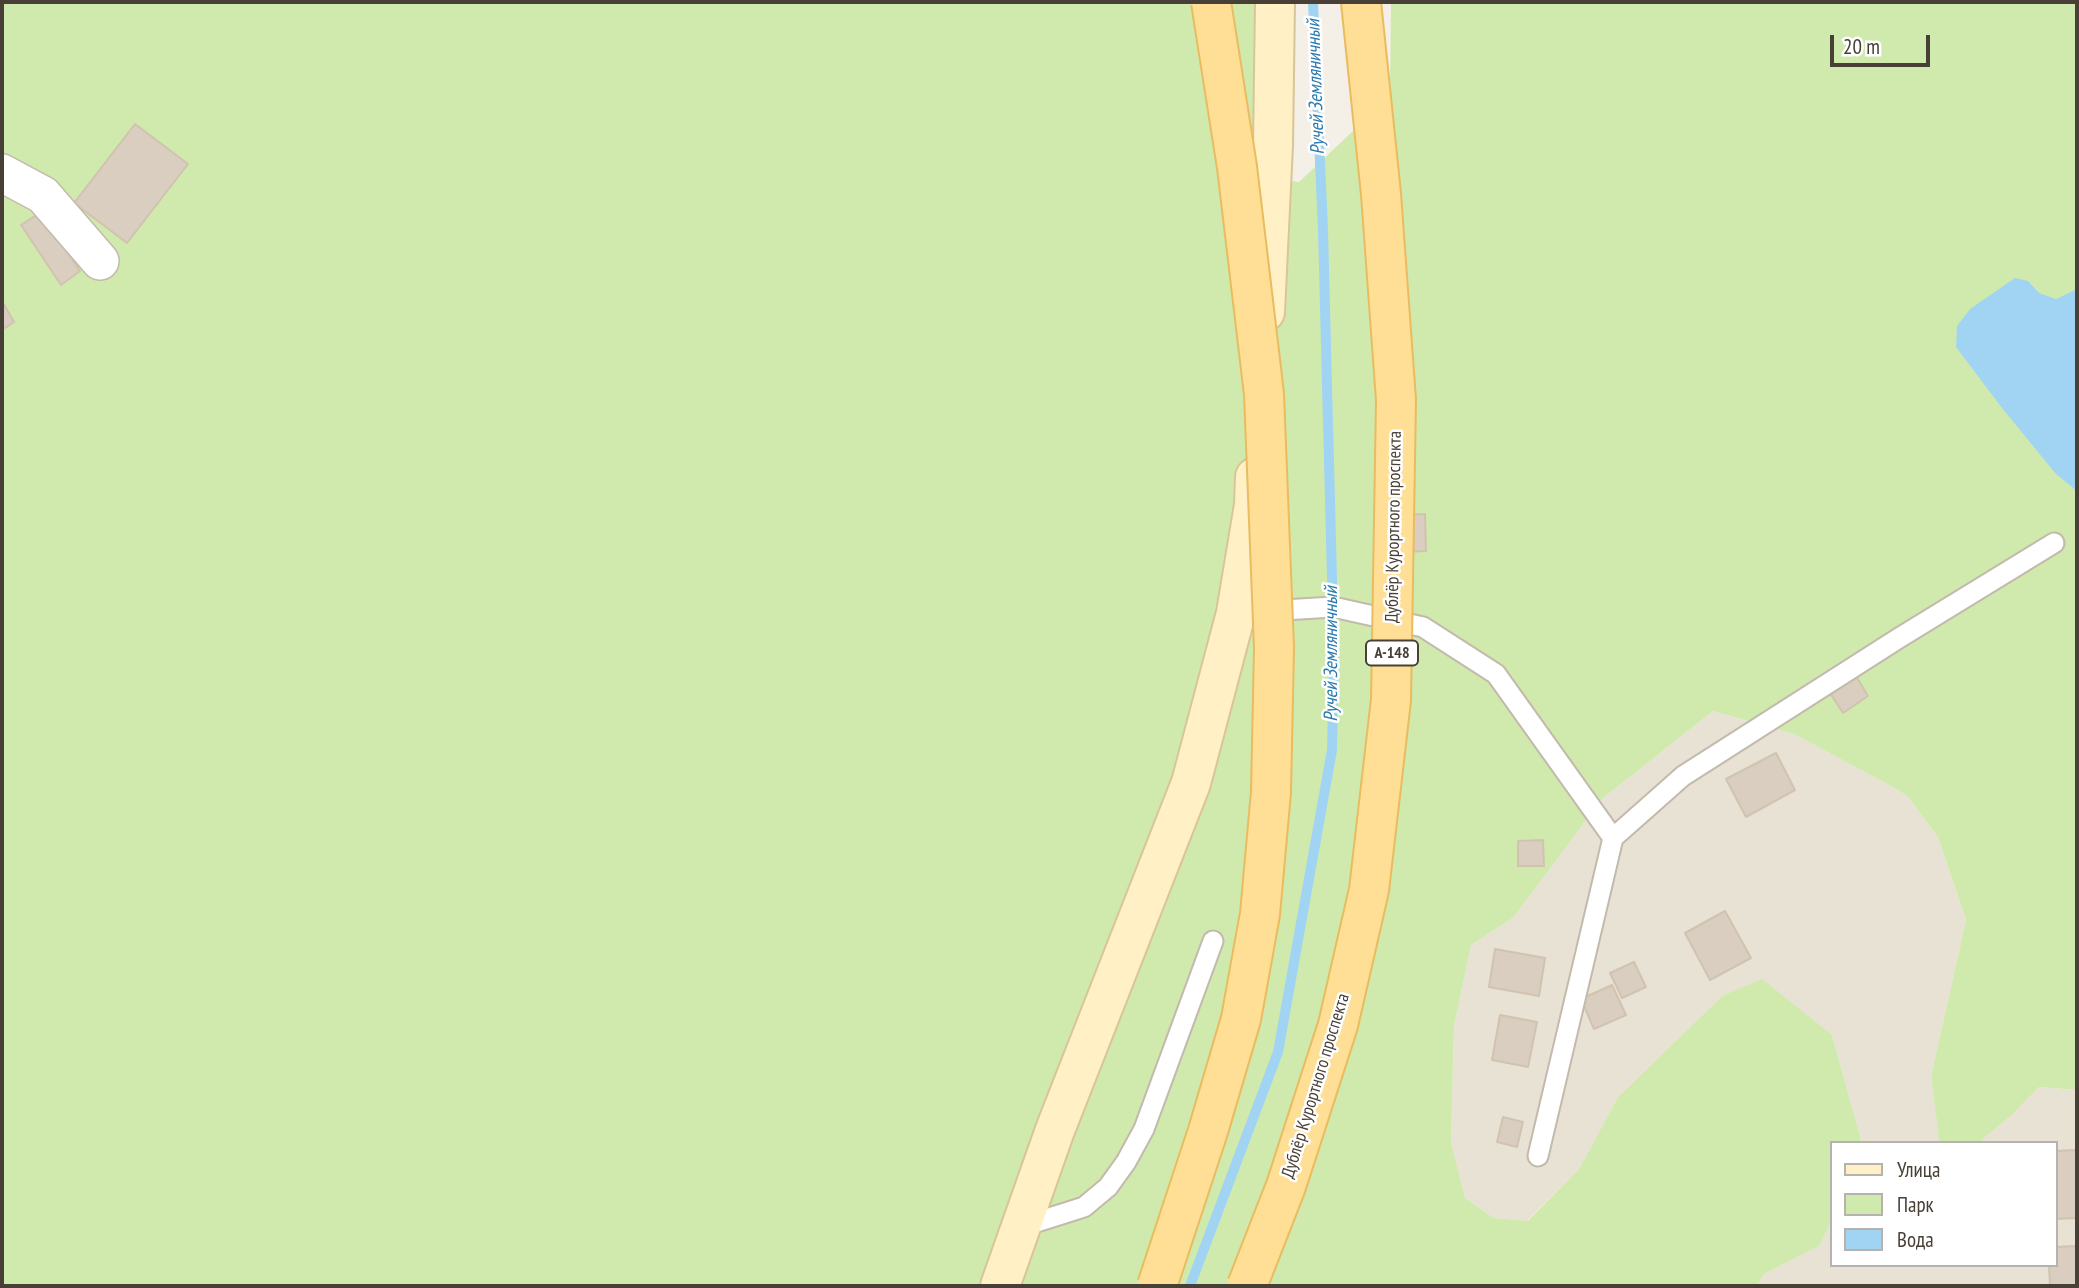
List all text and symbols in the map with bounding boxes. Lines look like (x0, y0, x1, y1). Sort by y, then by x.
water label: Ручей Земляничный (1302, 19, 1330, 155)
scale bar (1834, 21, 1934, 65)
text: 20 m (1843, 33, 1880, 60)
street label: Дублёр Курортного проспекта (1382, 431, 1406, 623)
water label: Ручей Земляничный (1321, 586, 1343, 722)
road number: А-148 (1366, 640, 1418, 666)
street label: Дублёр Курортного проспекта (1278, 991, 1354, 1181)
legend (1830, 1141, 2058, 1267)
text: Улица (1897, 1156, 1940, 1183)
text: Парк (1897, 1191, 1934, 1218)
text: Вода (1897, 1226, 1934, 1253)

